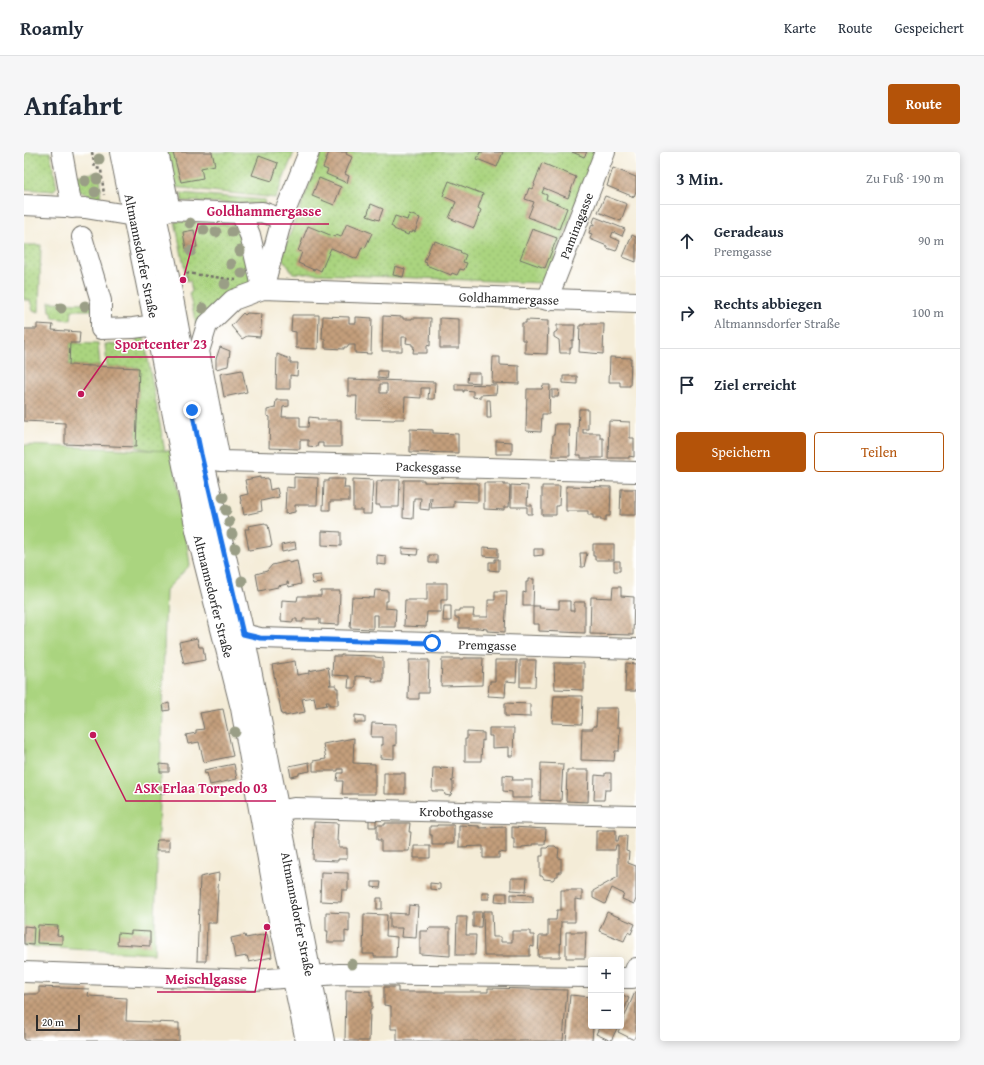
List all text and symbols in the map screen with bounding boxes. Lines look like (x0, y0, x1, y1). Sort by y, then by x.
text: Roamly (20, 14, 84, 42)
text: Karte (784, 18, 816, 38)
text: Route (838, 18, 872, 38)
text: Gespeichert (894, 18, 964, 38)
text: Anfahrt (24, 84, 123, 125)
button: Route (888, 84, 960, 124)
text: 3 Min. (676, 166, 723, 191)
text: Zu Fuß · 190 m (866, 169, 944, 188)
street label: Paminagasse (555, 190, 598, 262)
street label: Altmannsdorfer Straße (120, 192, 163, 320)
callout: Goldhammergasse (198, 198, 329, 224)
text: Goldhammergasse (207, 201, 321, 221)
text: Geradeaus (714, 221, 784, 242)
icon: ahead (676, 230, 698, 252)
text: 90 m (918, 231, 944, 250)
text: Premgasse (714, 242, 772, 261)
street label: Goldhammergasse (459, 287, 559, 310)
text: Rechts abbiegen (714, 293, 822, 314)
icon: right (676, 302, 698, 324)
text: 100 m (912, 303, 944, 322)
text: Altmannsdorfer Straße (714, 314, 840, 333)
callout: Sportcenter 23 (107, 331, 215, 357)
text: Sportcenter 23 (115, 334, 207, 354)
icon: arrive (676, 374, 698, 396)
text: Ziel erreicht (714, 374, 796, 395)
route end (183, 401, 201, 419)
button: Speichern (676, 432, 806, 472)
button: Teilen (814, 432, 944, 472)
street label: Packesgasse (396, 457, 461, 477)
street label: Altmannsdorfer Straße (189, 533, 238, 660)
route start (423, 634, 441, 652)
street label: Premgasse (458, 635, 517, 655)
callout: ASK Erlaa Torpedo 03 (126, 775, 276, 801)
text: ASK Erlaa Torpedo 03 (134, 778, 268, 798)
street label: Krobothgasse (419, 802, 494, 823)
street label: Altmannsdorfer Straße (276, 850, 319, 978)
map controls (588, 957, 624, 1029)
button: + (588, 957, 624, 993)
callout: Meischlgasse (157, 966, 255, 992)
text: Meischlgasse (165, 969, 247, 989)
button: − (588, 993, 624, 1029)
scale bar (36, 1013, 80, 1032)
text: 20 m (42, 1014, 64, 1030)

